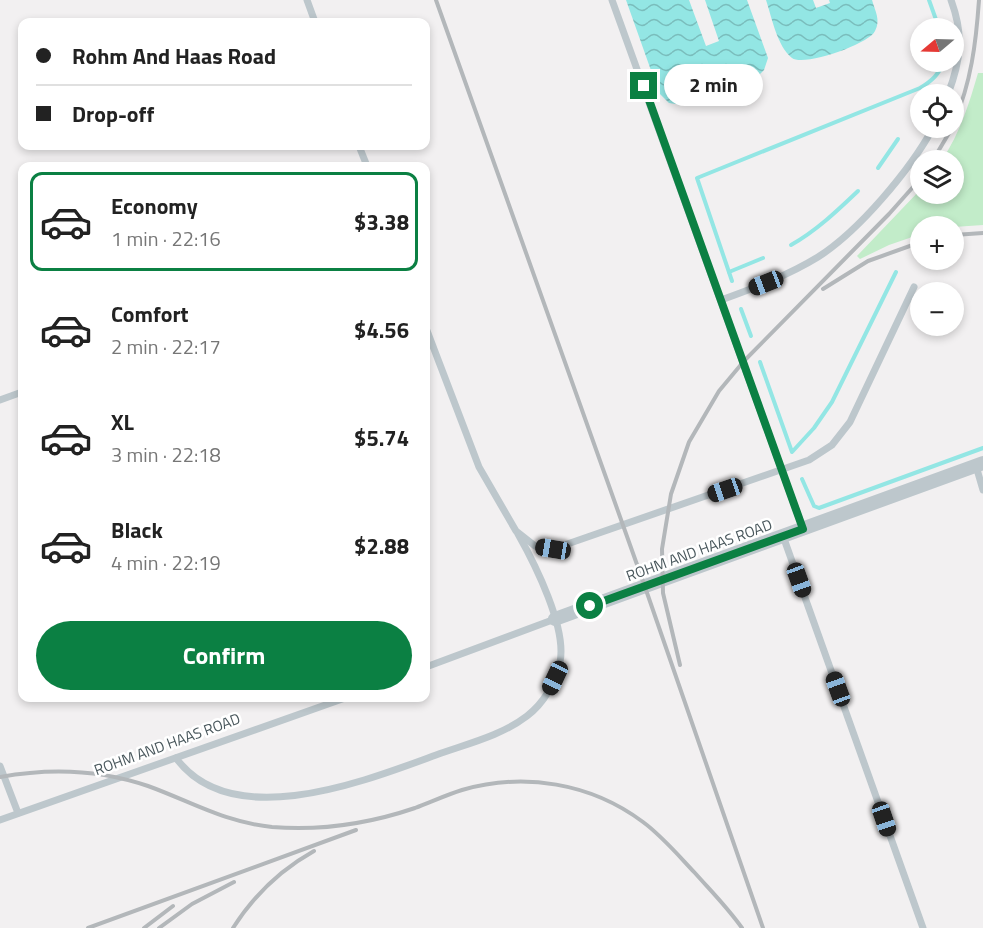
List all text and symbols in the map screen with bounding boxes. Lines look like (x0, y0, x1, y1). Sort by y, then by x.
north arrow (910, 18, 964, 72)
map controls (910, 18, 964, 336)
text: Rohm And Haas Road (72, 39, 276, 73)
callout: 2 min (665, 65, 764, 107)
text: 2 min (689, 69, 738, 100)
route end (630, 72, 657, 99)
button: locate (910, 84, 964, 138)
text: Drop-off (72, 97, 154, 131)
button: layers (910, 150, 964, 204)
text: Economy (111, 189, 198, 223)
icon: car (39, 195, 93, 249)
text: $3.38 (354, 205, 409, 239)
button: + (910, 216, 964, 270)
text: 1 min · 22:16 (111, 223, 221, 254)
car (746, 268, 786, 298)
button: − (910, 282, 964, 336)
text: Comfort (111, 297, 189, 331)
icon: car (39, 303, 93, 357)
text: $4.56 (354, 313, 409, 347)
text: 2 min · 22:17 (111, 331, 221, 362)
text: XL (111, 405, 134, 439)
icon: car (39, 411, 93, 465)
text: $5.74 (354, 421, 409, 455)
text: 3 min · 22:18 (111, 439, 221, 470)
car (705, 476, 745, 504)
text: Black (111, 513, 163, 547)
street label: ROHM AND HAAS ROAD (623, 513, 775, 587)
icon: car (39, 519, 93, 573)
text: $2.88 (354, 529, 409, 563)
car (534, 537, 572, 561)
text: 4 min · 22:19 (111, 547, 221, 578)
car (784, 560, 814, 600)
route start (576, 592, 603, 619)
button: Confirm (36, 621, 412, 690)
car (539, 658, 571, 698)
car (823, 669, 853, 709)
street label: ROHM AND HAAS ROAD (91, 707, 243, 781)
car (870, 799, 898, 839)

